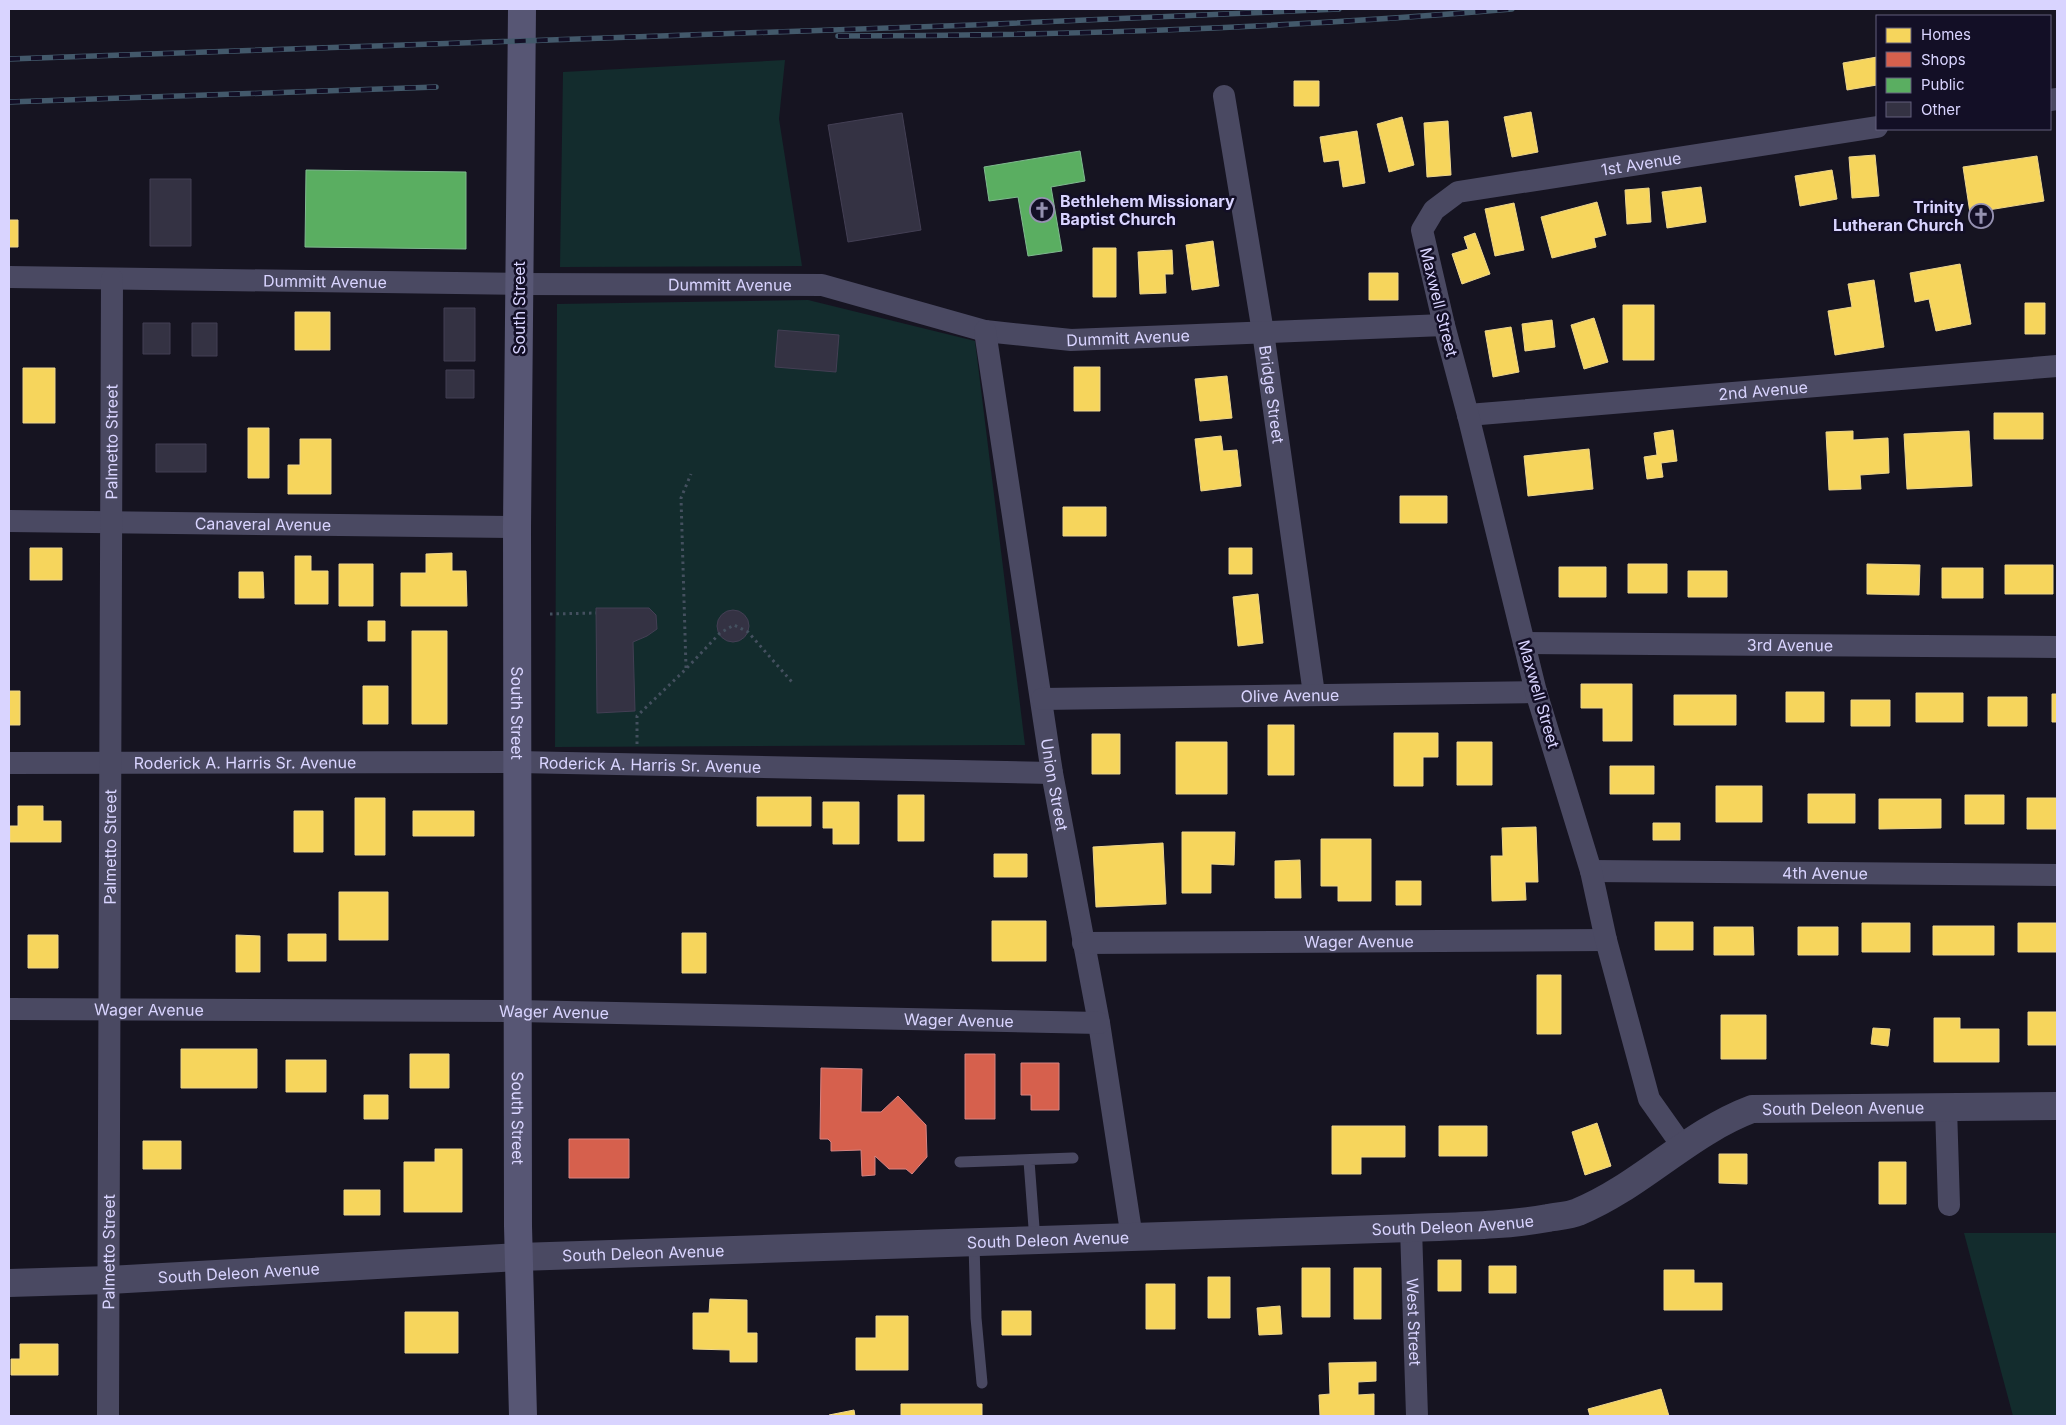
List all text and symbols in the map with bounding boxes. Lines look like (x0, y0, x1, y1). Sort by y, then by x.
legend (1876, 15, 2051, 130)
text: Homes (1921, 25, 1971, 44)
text: Shops (1921, 50, 1966, 69)
text: Public (1921, 75, 1964, 94)
text: Other (1921, 100, 1961, 119)
street label: 1st Avenue (1600, 147, 1683, 180)
place label: Bethlehem Missionary Baptist Church (1060, 191, 1235, 229)
church icon: Bethlehem Missionary Baptist Church (1029, 197, 1055, 223)
place label: Trinity Lutheran Church (1833, 197, 1964, 235)
church icon: Trinity Lutheran Church (1968, 203, 1994, 229)
street label: Maxwell Street (1416, 245, 1462, 359)
street label: South Street (509, 261, 529, 355)
street label: Dummitt Avenue (263, 270, 387, 292)
street label: Dummitt Avenue (668, 274, 792, 295)
street label: Dummitt Avenue (1066, 325, 1190, 350)
street label: Bridge Street (1255, 344, 1289, 445)
street label: 2nd Avenue (1717, 377, 1809, 404)
street label: Palmetto Street (101, 384, 122, 500)
street label: Canaveral Avenue (195, 513, 331, 535)
street label: 3rd Avenue (1747, 635, 1833, 655)
street label: Maxwell Street (1514, 638, 1564, 750)
street label: South Street (507, 666, 527, 760)
street label: Olive Avenue (1240, 685, 1339, 706)
street label: Union Street (1037, 737, 1073, 833)
street label: Roderick A. Harris Sr. Avenue (134, 752, 356, 773)
street label: Roderick A. Harris Sr. Avenue (539, 752, 761, 777)
street label: Palmetto Street (100, 789, 120, 905)
street label: 4th Avenue (1782, 863, 1868, 883)
street label: Wager Avenue (1304, 931, 1414, 952)
street label: Wager Avenue (94, 999, 204, 1020)
street label: Wager Avenue (499, 1001, 609, 1023)
street label: Wager Avenue (904, 1009, 1014, 1031)
street label: South Street (508, 1071, 528, 1165)
street label: South Deleon Avenue (1762, 1097, 1924, 1119)
street label: Palmetto Street (98, 1194, 119, 1310)
street label: South Deleon Avenue (1371, 1210, 1535, 1239)
street label: South Deleon Avenue (967, 1227, 1130, 1252)
street label: South Deleon Avenue (562, 1240, 725, 1266)
street label: South Deleon Avenue (157, 1258, 320, 1287)
street label: West Street (1403, 1278, 1425, 1366)

